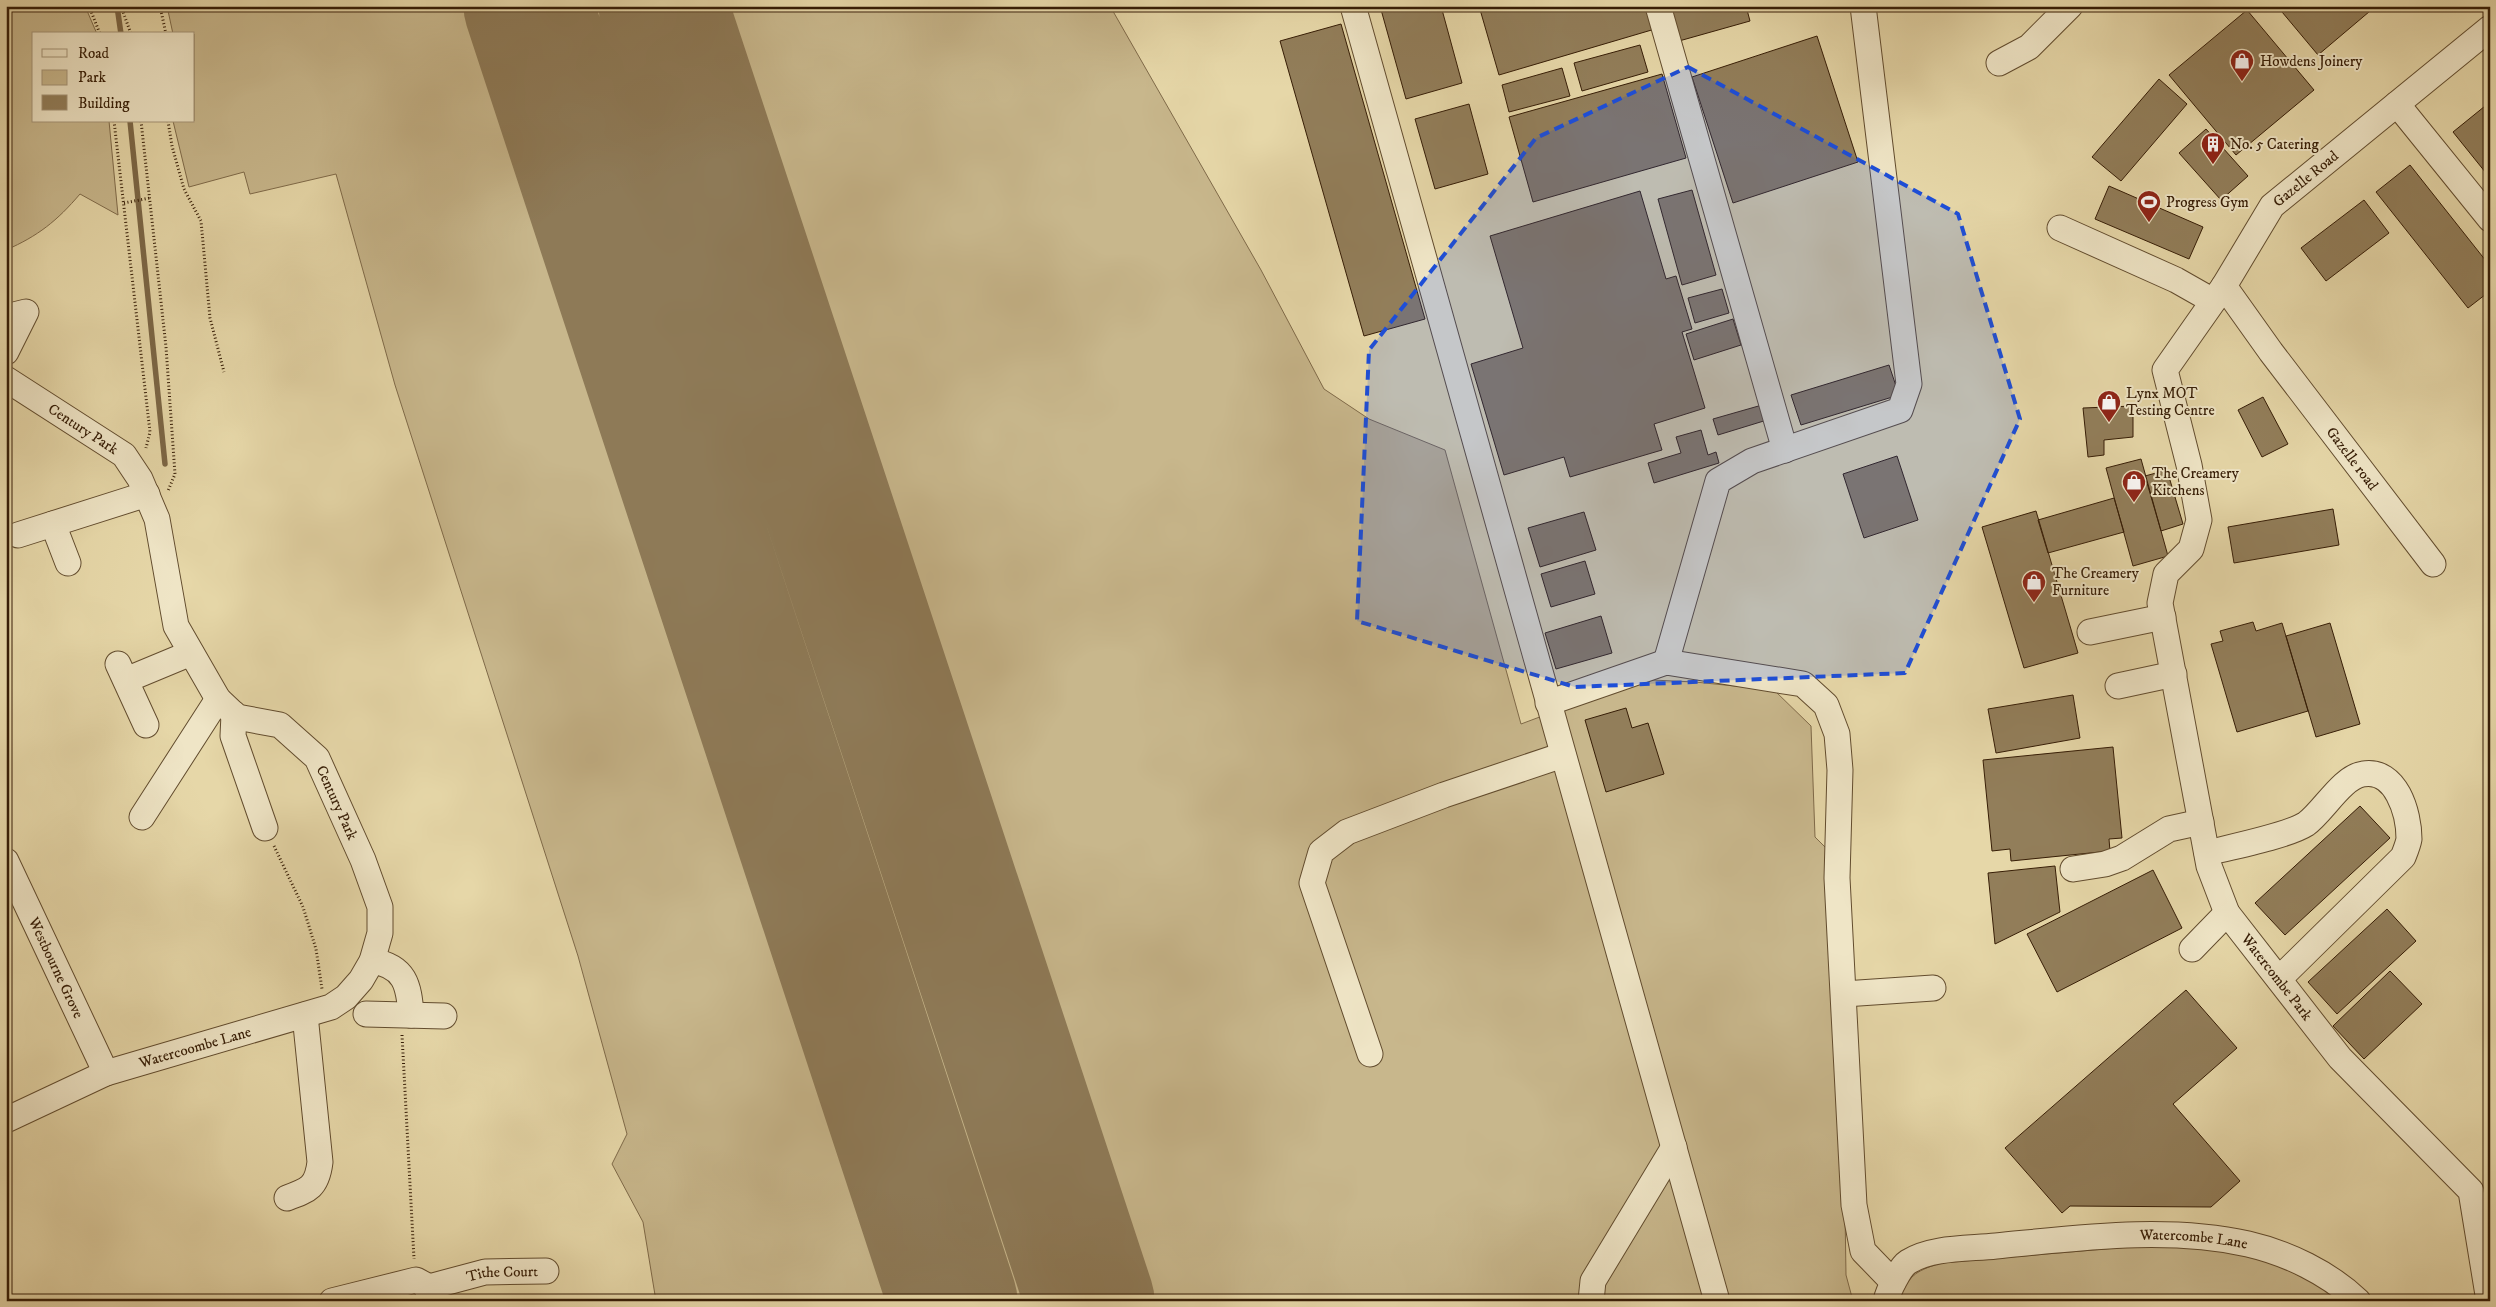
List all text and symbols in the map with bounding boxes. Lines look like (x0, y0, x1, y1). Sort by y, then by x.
legend (32, 32, 195, 122)
text: Road (78, 44, 110, 63)
shop icon: Howdens Joinery (2229, 48, 2255, 82)
place label: Howdens Joinery (2260, 52, 2363, 71)
text: Park (78, 68, 107, 87)
text: Building (78, 94, 130, 113)
building icon: No. 5 Catering (2200, 131, 2226, 165)
place label: No. 5 Catering (2230, 135, 2319, 154)
street label: Gazelle Road (2269, 146, 2343, 211)
sports icon: Progress Gym (2136, 189, 2162, 223)
place label: Progress Gym (2166, 193, 2249, 212)
place label: Lynx MOT Testing Centre (2126, 384, 2215, 420)
shop icon: Lynx MOT Testing Centre (2096, 389, 2122, 423)
street label: Century Park (44, 400, 122, 459)
street label: Gazelle road (2322, 423, 2383, 495)
place label: The Creamery Kitchens (2152, 464, 2240, 500)
shop icon: The Creamery Kitchens (2121, 469, 2147, 503)
place label: The Creamery Furniture (2052, 564, 2140, 600)
shop icon: The Creamery Furniture (2021, 569, 2047, 603)
street label: Century Park (312, 762, 362, 844)
street label: Westbourne Grove (23, 913, 88, 1022)
street label: Watercombe Park (2236, 929, 2317, 1025)
street label: Watercoombe Lane (136, 1022, 253, 1073)
street label: Watercombe Lane (2139, 1226, 2249, 1254)
street label: Tithe Court (464, 1262, 538, 1287)

